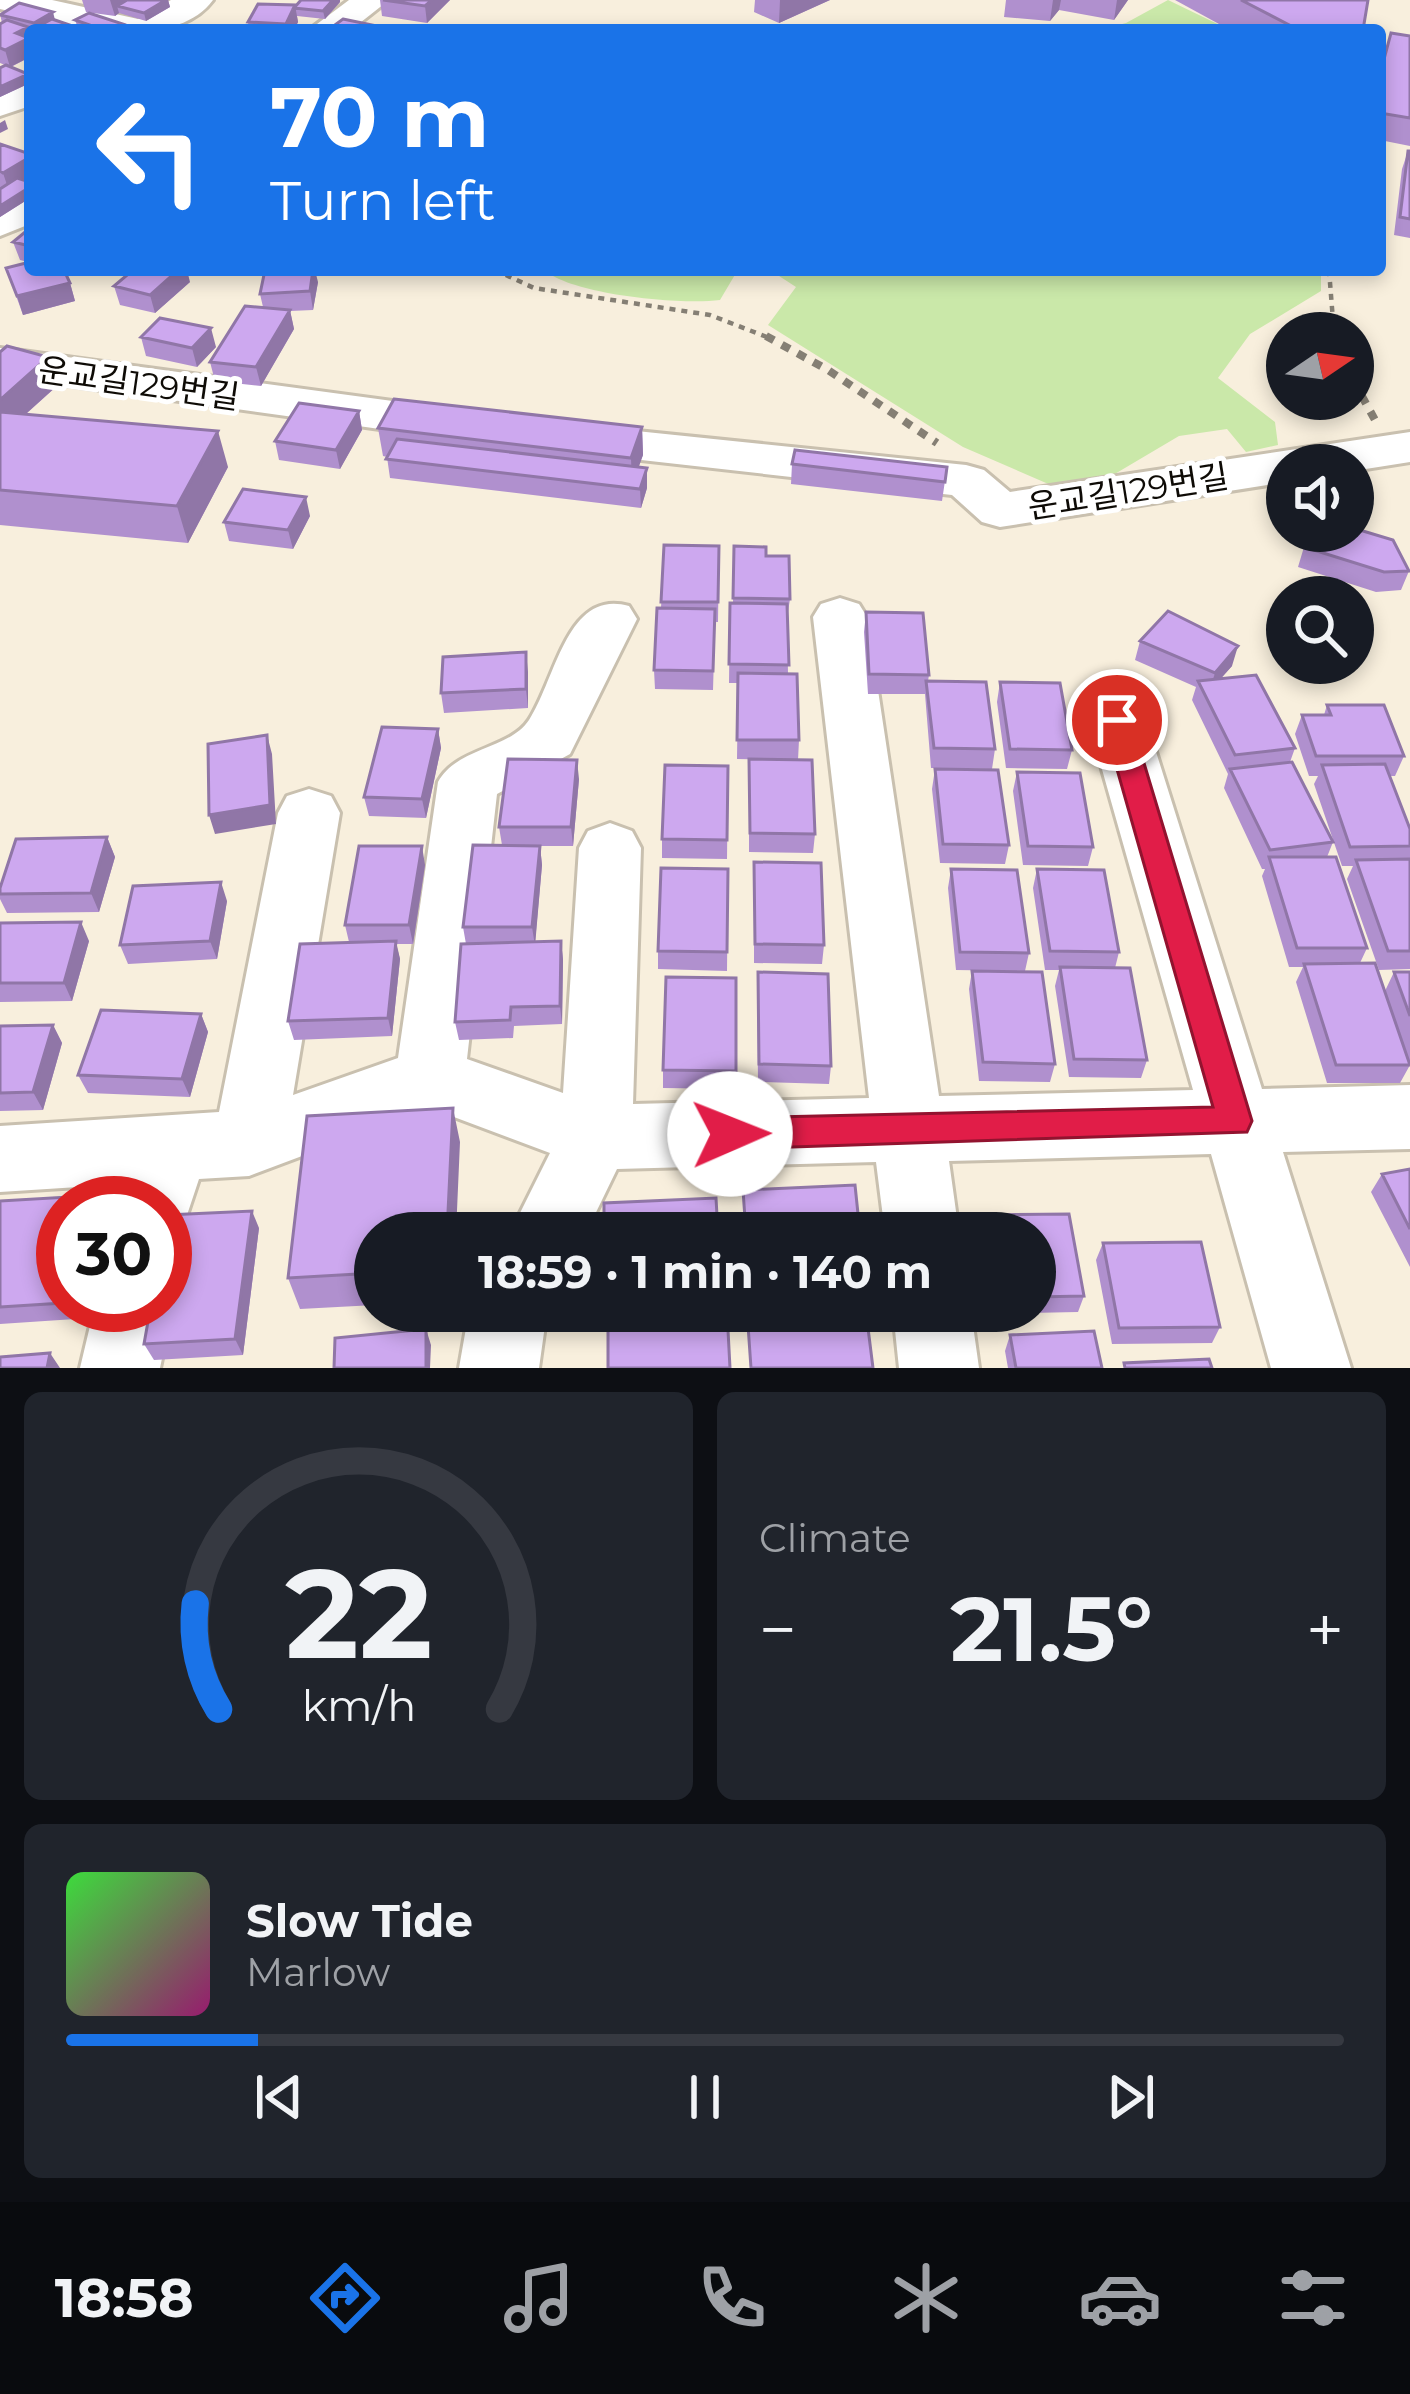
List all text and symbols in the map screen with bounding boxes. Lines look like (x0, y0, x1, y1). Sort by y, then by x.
text: 70 m (270, 66, 489, 168)
icon: left (72, 72, 228, 228)
text: Turn left (270, 168, 496, 234)
north arrow (1266, 312, 1374, 420)
map controls (1266, 312, 1374, 684)
street label: 운교길129번길 (36, 349, 242, 417)
button: sound (1266, 444, 1374, 552)
street label: 운교길129번길 (1025, 455, 1231, 527)
button: search (1266, 576, 1374, 684)
pin (1066, 669, 1168, 771)
icon: arrive (1084, 687, 1150, 753)
position arrow (667, 1071, 793, 1197)
speed limit sign: 30 (36, 1176, 192, 1332)
text: 18:59 · 1 min · 140 m (478, 1244, 932, 1299)
text: Climate (759, 1514, 911, 1562)
text: 22 (285, 1537, 432, 1689)
text: 21.5° (950, 1574, 1153, 1684)
text: − (759, 1589, 797, 1670)
text: + (1306, 1589, 1344, 1670)
text: km/h (301, 1679, 416, 1732)
text: Slow Tide (246, 1893, 473, 1948)
text: Marlow (246, 1948, 390, 1996)
icon: previous (246, 2064, 312, 2130)
icon: pause (672, 2064, 738, 2130)
icon: next (1098, 2064, 1164, 2130)
icon: directions (303, 2256, 387, 2340)
icon: music (497, 2256, 581, 2340)
icon: phone (690, 2256, 774, 2340)
icon: climate (884, 2256, 968, 2340)
icon: car (1078, 2256, 1162, 2340)
icon: filters (1271, 2256, 1355, 2340)
text: 18:58 (55, 2265, 194, 2331)

